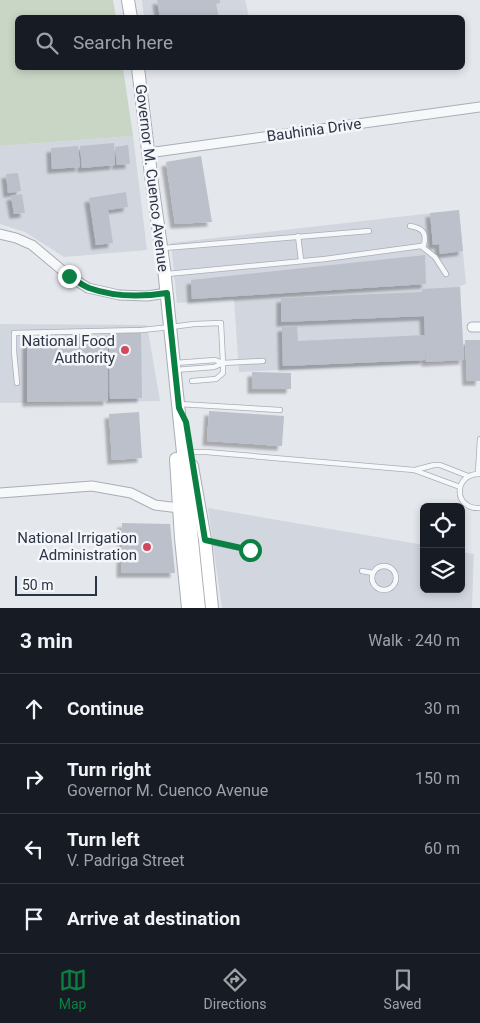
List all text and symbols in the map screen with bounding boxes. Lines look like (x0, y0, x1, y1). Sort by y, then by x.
search box (15, 15, 465, 70)
icon: search (33, 29, 61, 57)
text: Search here (73, 31, 173, 54)
street label: Governor M. Cuenco Avenue (132, 83, 172, 273)
street label: Bauhinia Drive (266, 114, 362, 146)
route end (58, 265, 81, 288)
place label: National Food Authority (22, 332, 115, 367)
marker: National Food Authority (119, 344, 131, 356)
map controls (420, 503, 465, 593)
button: locate (420, 503, 465, 548)
place label: National Irrigation Administration (17, 529, 137, 564)
route start (239, 539, 262, 562)
marker: National Irrigation Administration (141, 541, 153, 553)
button: layers (420, 548, 465, 593)
scale bar (15, 573, 98, 596)
text: 50 m (22, 577, 54, 593)
text: 3 min (20, 629, 73, 653)
text: Walk · 240 m (368, 631, 460, 650)
icon: ahead (20, 695, 48, 723)
text: Continue (67, 697, 144, 720)
text: 30 m (424, 699, 460, 718)
text: Turn right (67, 758, 151, 781)
icon: right (20, 765, 48, 793)
text: 150 m (415, 769, 460, 788)
text: Governor M. Cuenco Avenue (67, 781, 268, 800)
text: Turn left (67, 828, 140, 851)
icon: left (20, 835, 48, 863)
text: 60 m (424, 839, 460, 858)
text: V. Padriga Street (67, 851, 185, 870)
icon: arrive (20, 905, 48, 933)
text: Arrive at destination (67, 907, 240, 930)
tab: Map (59, 966, 87, 1012)
tab: Directions (204, 966, 267, 1012)
tab: Saved (384, 966, 421, 1012)

